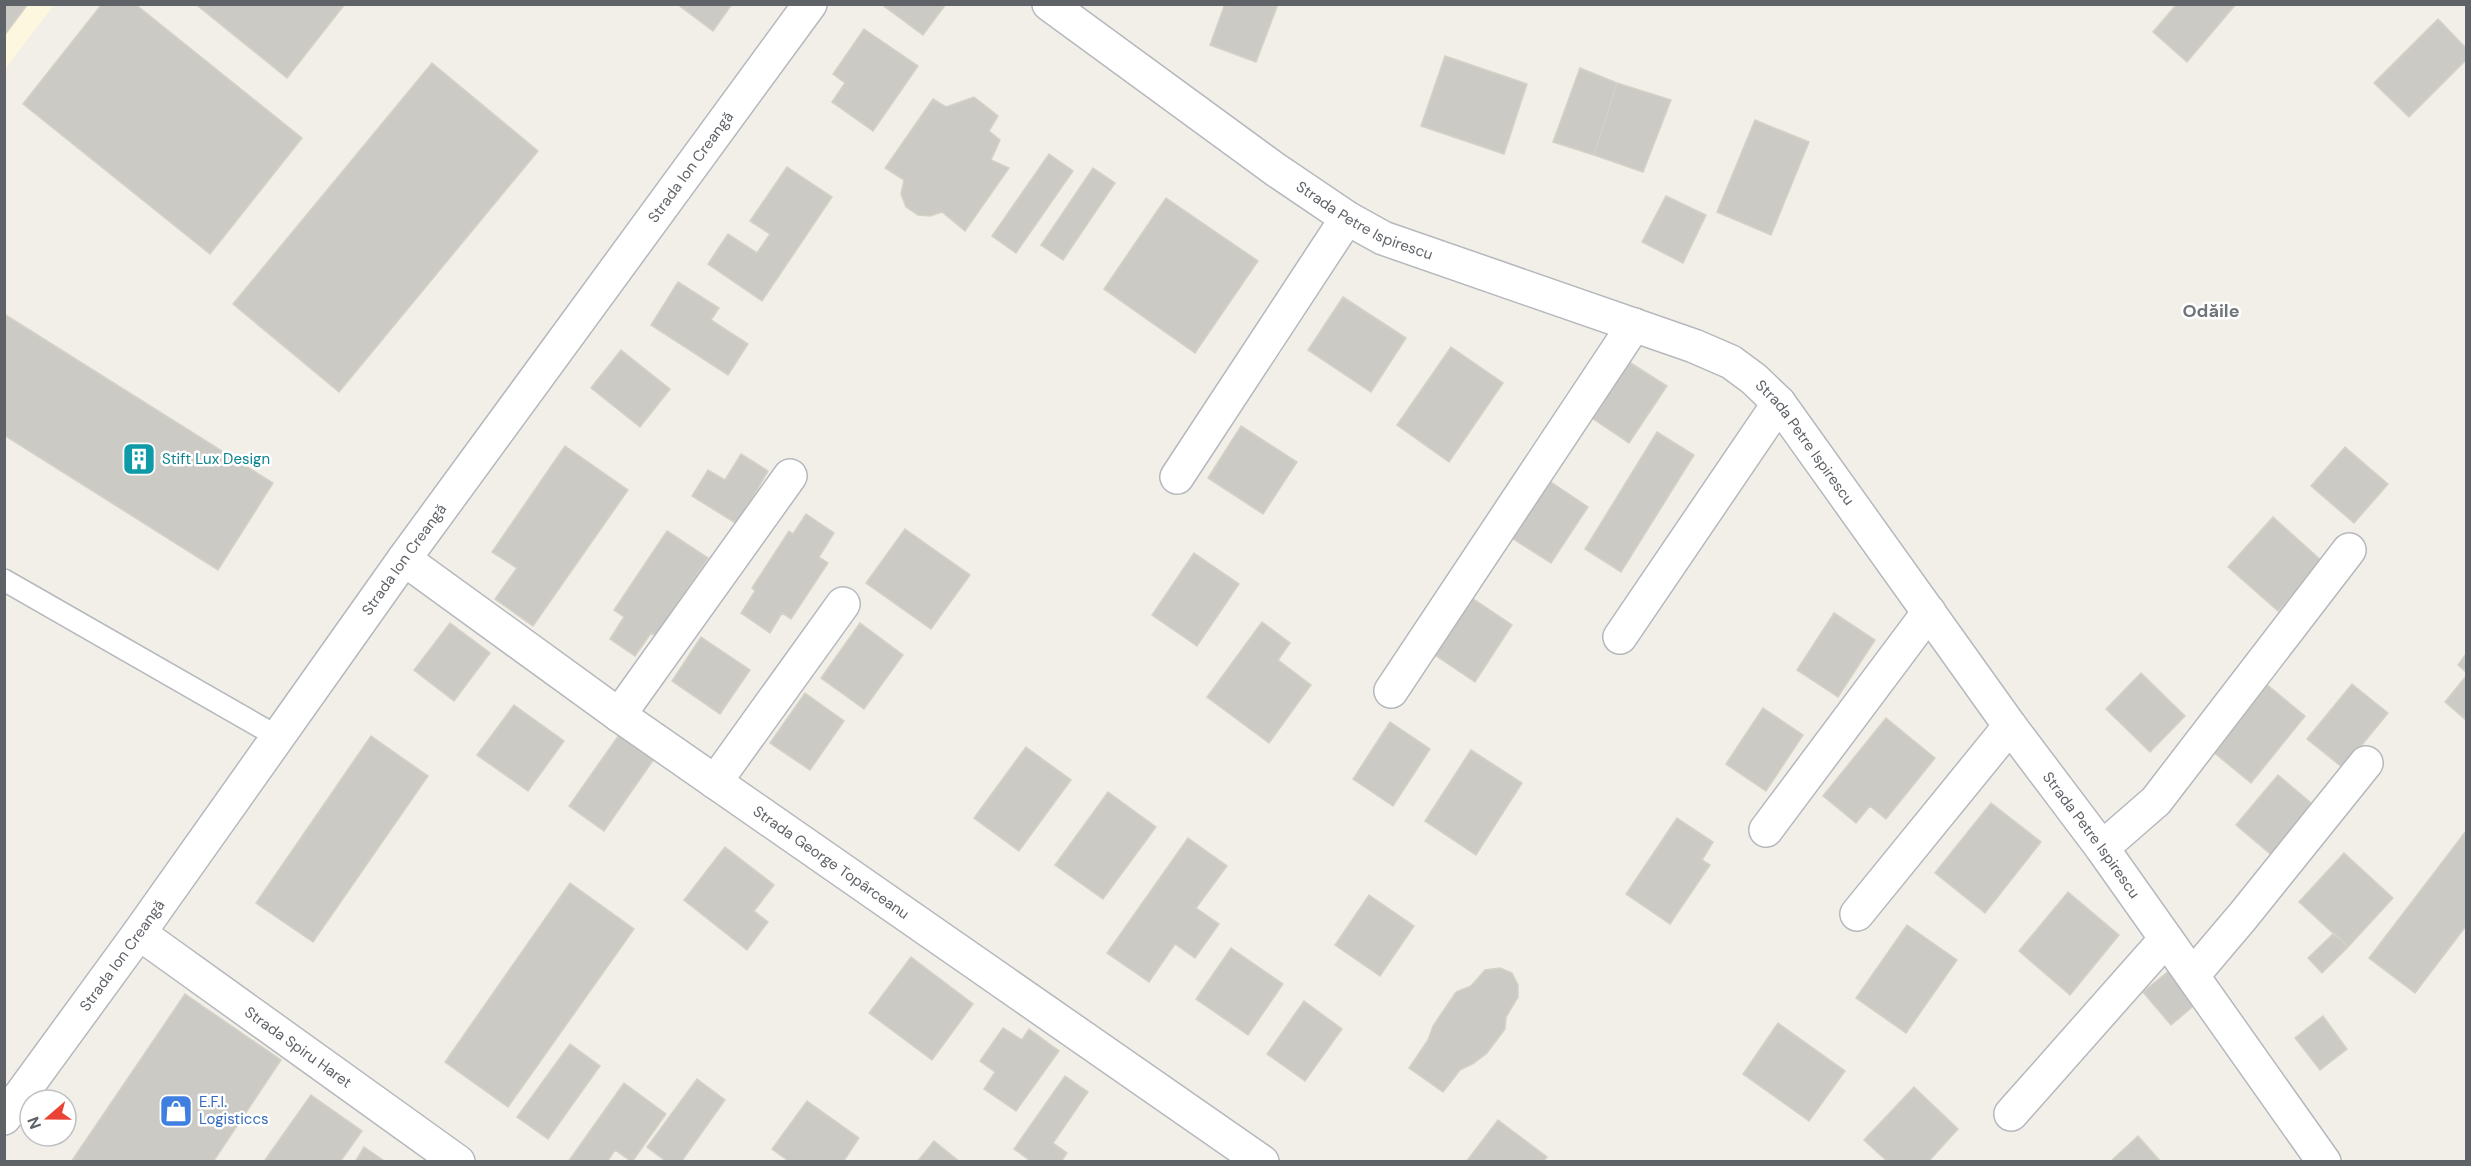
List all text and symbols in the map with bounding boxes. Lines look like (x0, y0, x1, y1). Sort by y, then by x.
street label: Strada Ion Creangă (643, 108, 738, 227)
street label: Strada Petre Ispirescu (1292, 177, 1436, 265)
district label: Odăile (2182, 299, 2240, 323)
street label: Strada Petre Ispirescu (1751, 376, 1859, 509)
building icon: Stift Lux Design (121, 441, 157, 477)
place label: Stift Lux Design (162, 449, 270, 469)
street label: Strada Ion Creangă (357, 500, 451, 619)
street label: Strada Petre Ispirescu (2038, 768, 2145, 902)
street label: Strada George Topârceanu (749, 801, 913, 924)
street label: Strada Ion Creangă (75, 896, 169, 1015)
street label: Strada Spiru Haret (241, 1002, 356, 1093)
north arrow (18, 1088, 78, 1148)
place label: E.F.I. Logisticcs (199, 1092, 269, 1129)
shop icon: E.F.I. Logisticcs (158, 1093, 194, 1129)
text: N (23, 1114, 46, 1132)

